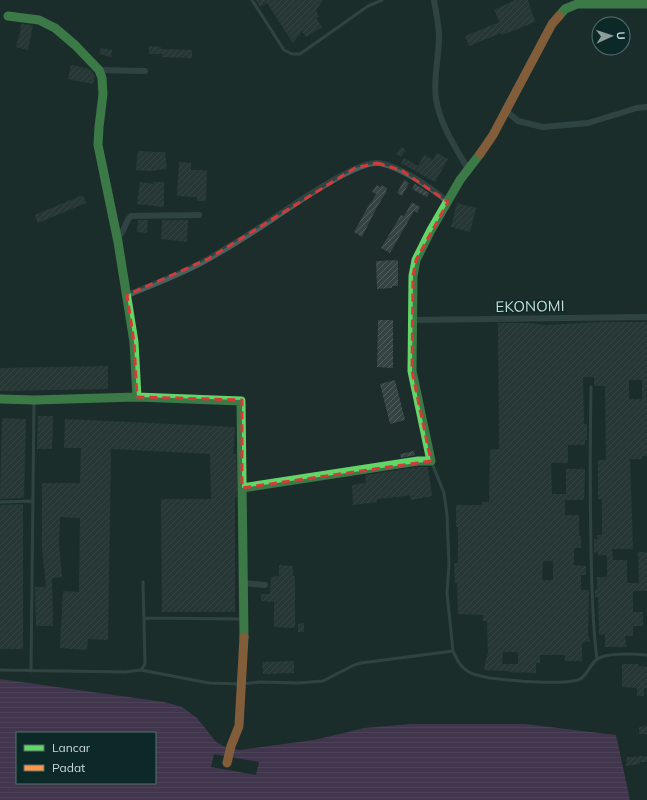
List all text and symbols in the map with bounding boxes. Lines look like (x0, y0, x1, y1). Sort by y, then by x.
north arrow (591, 16, 631, 56)
text: U (614, 31, 628, 40)
street label: EKONOMI (495, 296, 565, 316)
legend (16, 732, 156, 784)
text: Lancar (52, 740, 91, 755)
text: Padat (52, 760, 85, 775)

